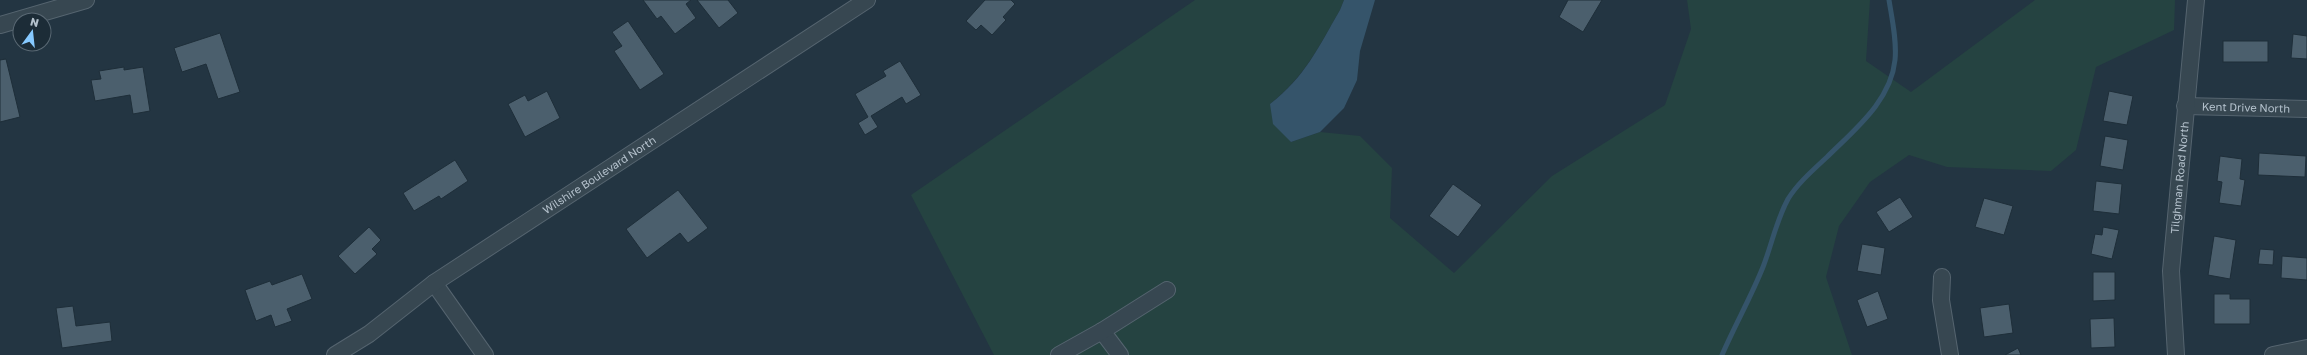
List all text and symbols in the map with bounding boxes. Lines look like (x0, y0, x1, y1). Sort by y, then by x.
north arrow (12, 12, 52, 52)
text: N (29, 14, 40, 29)
street label: Kent Drive North (2202, 99, 2290, 115)
street label: Tilghman Road North (2167, 121, 2191, 234)
street label: Wilshire Boulevard North (540, 133, 658, 216)

